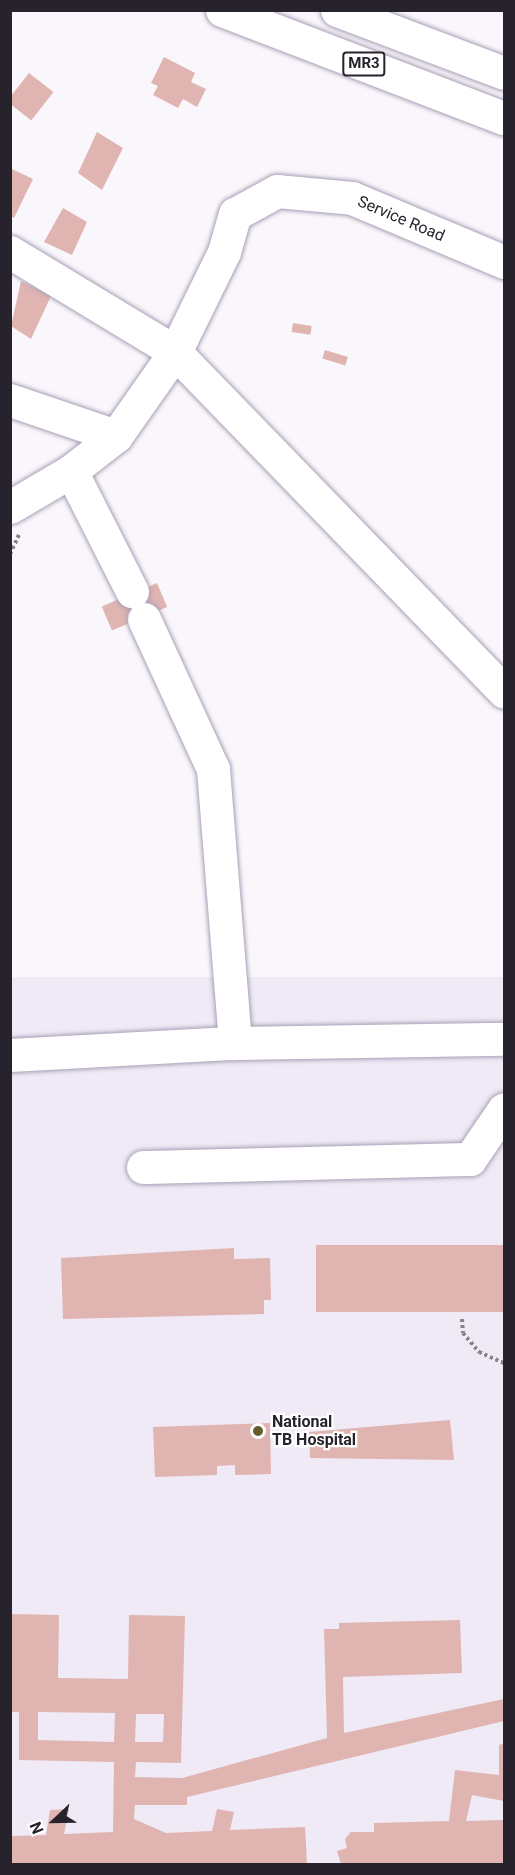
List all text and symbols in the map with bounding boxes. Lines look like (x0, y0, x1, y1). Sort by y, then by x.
road number: MR3 (342, 52, 386, 76)
street label: Service Road (355, 192, 447, 246)
place label: National TB Hospital (272, 1412, 356, 1450)
marker: National TB Hospital (249, 1422, 267, 1440)
north arrow (24, 1791, 84, 1851)
text: N (26, 1819, 48, 1837)

